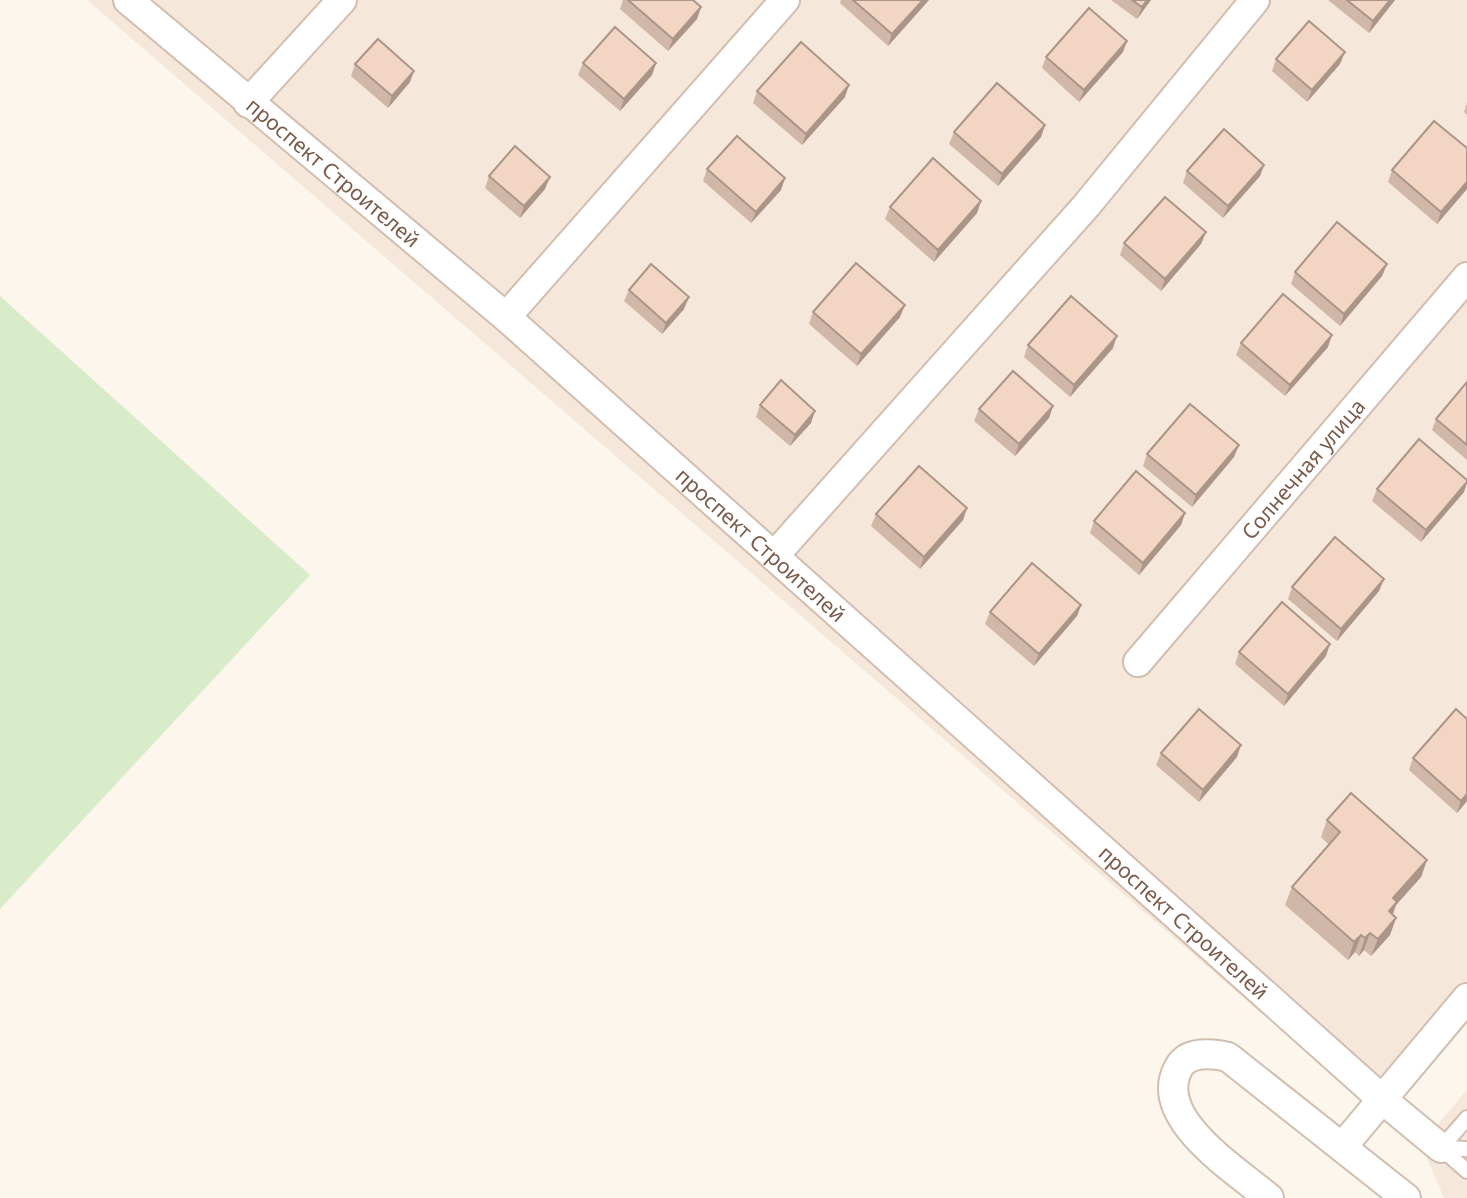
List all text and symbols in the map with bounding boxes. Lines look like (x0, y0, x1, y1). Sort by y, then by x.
street label: проспект Строителей (241, 91, 426, 253)
street label: Солнечная улица (1235, 393, 1371, 545)
street label: проспект Строителей (670, 461, 852, 628)
street label: проспект Строителей (1093, 839, 1275, 1005)

